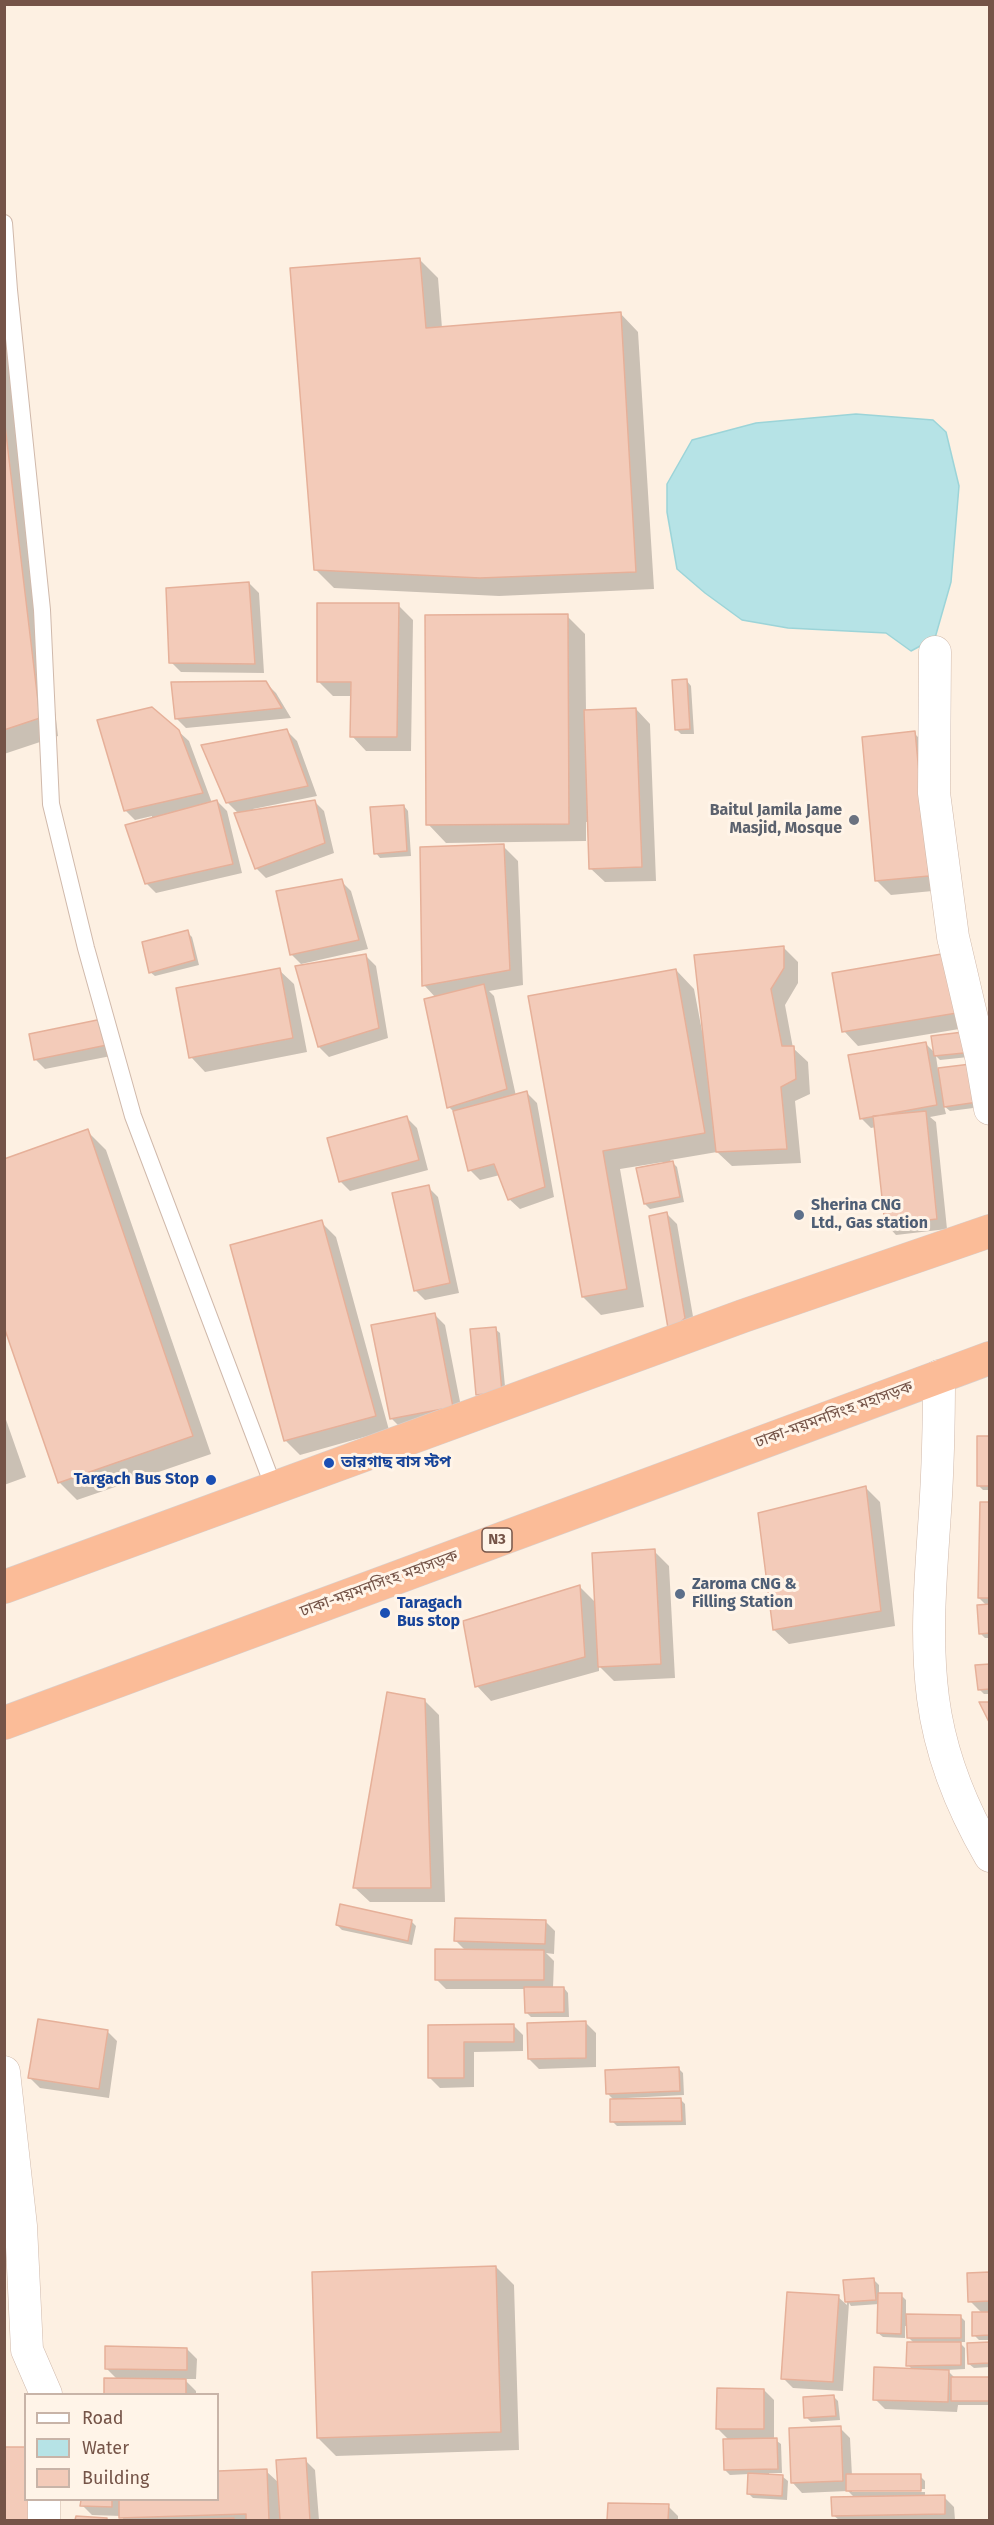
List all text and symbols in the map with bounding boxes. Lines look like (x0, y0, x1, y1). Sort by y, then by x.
place label: Baitul Jamila Jame Masjid, Mosque (710, 801, 842, 839)
marker: Baitul Jamila Jame Masjid, Mosque (847, 813, 861, 827)
place label: Sherina CNG Ltd., Gas station (811, 1196, 928, 1234)
marker: Sherina CNG Ltd., Gas station (792, 1208, 806, 1222)
street label: ঢাকা-ময়মনসিংহ মহাসড়ক (752, 1377, 916, 1453)
place label: তারগাছ বাস স্টপ (341, 1453, 451, 1473)
marker: তারগাছ বাস স্টপ (322, 1456, 336, 1470)
place label: Targach Bus Stop (74, 1470, 199, 1490)
marker: Targach Bus Stop (204, 1473, 218, 1487)
road number: N3 (482, 1528, 512, 1552)
street label: ঢাকা-ময়মনসিংহ মহাসড়ক (297, 1546, 461, 1622)
place label: Zaroma CNG & Filling Station (692, 1575, 797, 1613)
marker: Zaroma CNG & Filling Station (673, 1587, 687, 1601)
place label: Taragach Bus stop (397, 1594, 462, 1632)
marker: Taragach Bus stop (378, 1606, 392, 1620)
legend (24, 2393, 219, 2501)
text: Road (82, 2407, 124, 2429)
text: Water (82, 2437, 129, 2459)
text: Building (82, 2467, 149, 2489)

